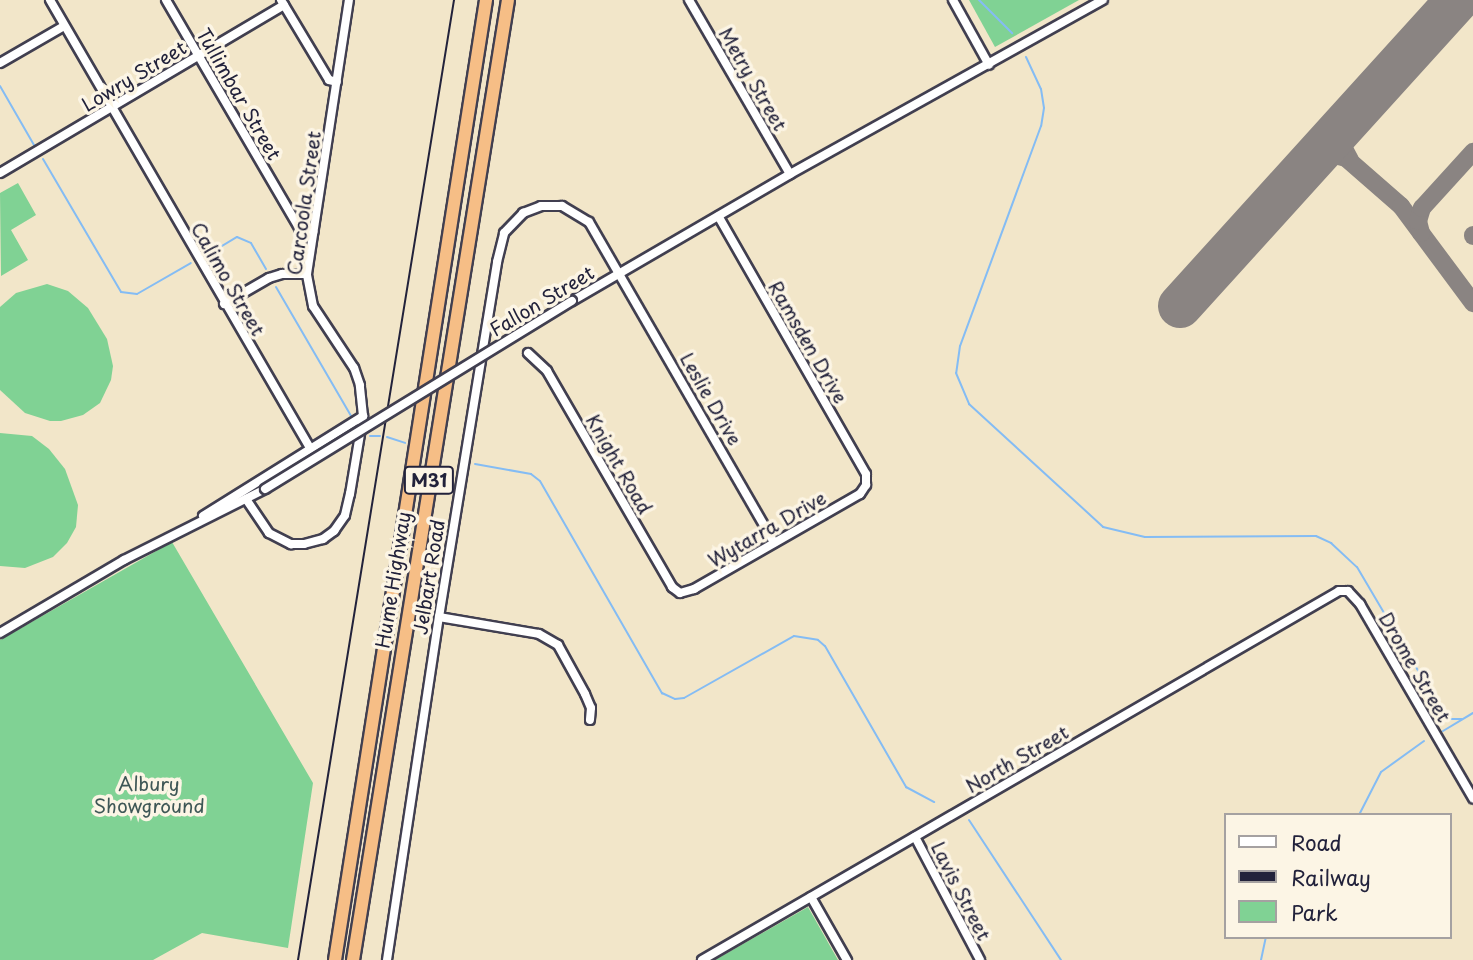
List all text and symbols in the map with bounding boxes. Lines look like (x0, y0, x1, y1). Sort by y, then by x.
street label: Metry Street (714, 23, 792, 135)
street label: Tullimbar Street (192, 24, 286, 164)
street label: Lowry Street (77, 36, 191, 116)
street label: Carcoola Street (283, 129, 325, 277)
street label: Calimo Street (186, 218, 270, 340)
street label: Fallon Street (486, 261, 598, 341)
street label: Ramsden Drive (764, 276, 852, 408)
street label: Leslie Drive (675, 348, 747, 450)
street label: Knight Road (581, 410, 657, 518)
road number: M31 (403, 466, 455, 494)
street label: Wytarra Drive (704, 486, 830, 572)
street label: Hume Highway (371, 510, 415, 650)
street label: Jelbart Road (409, 518, 449, 636)
street label: Drome Street (1374, 608, 1456, 726)
street label: North Street (961, 720, 1073, 798)
park label: Albury Showground (93, 773, 205, 817)
legend (1224, 813, 1452, 939)
text: Road (1291, 826, 1342, 858)
street label: Lavis Street (926, 838, 996, 944)
text: Railway (1291, 861, 1371, 893)
text: Park (1291, 896, 1338, 928)

